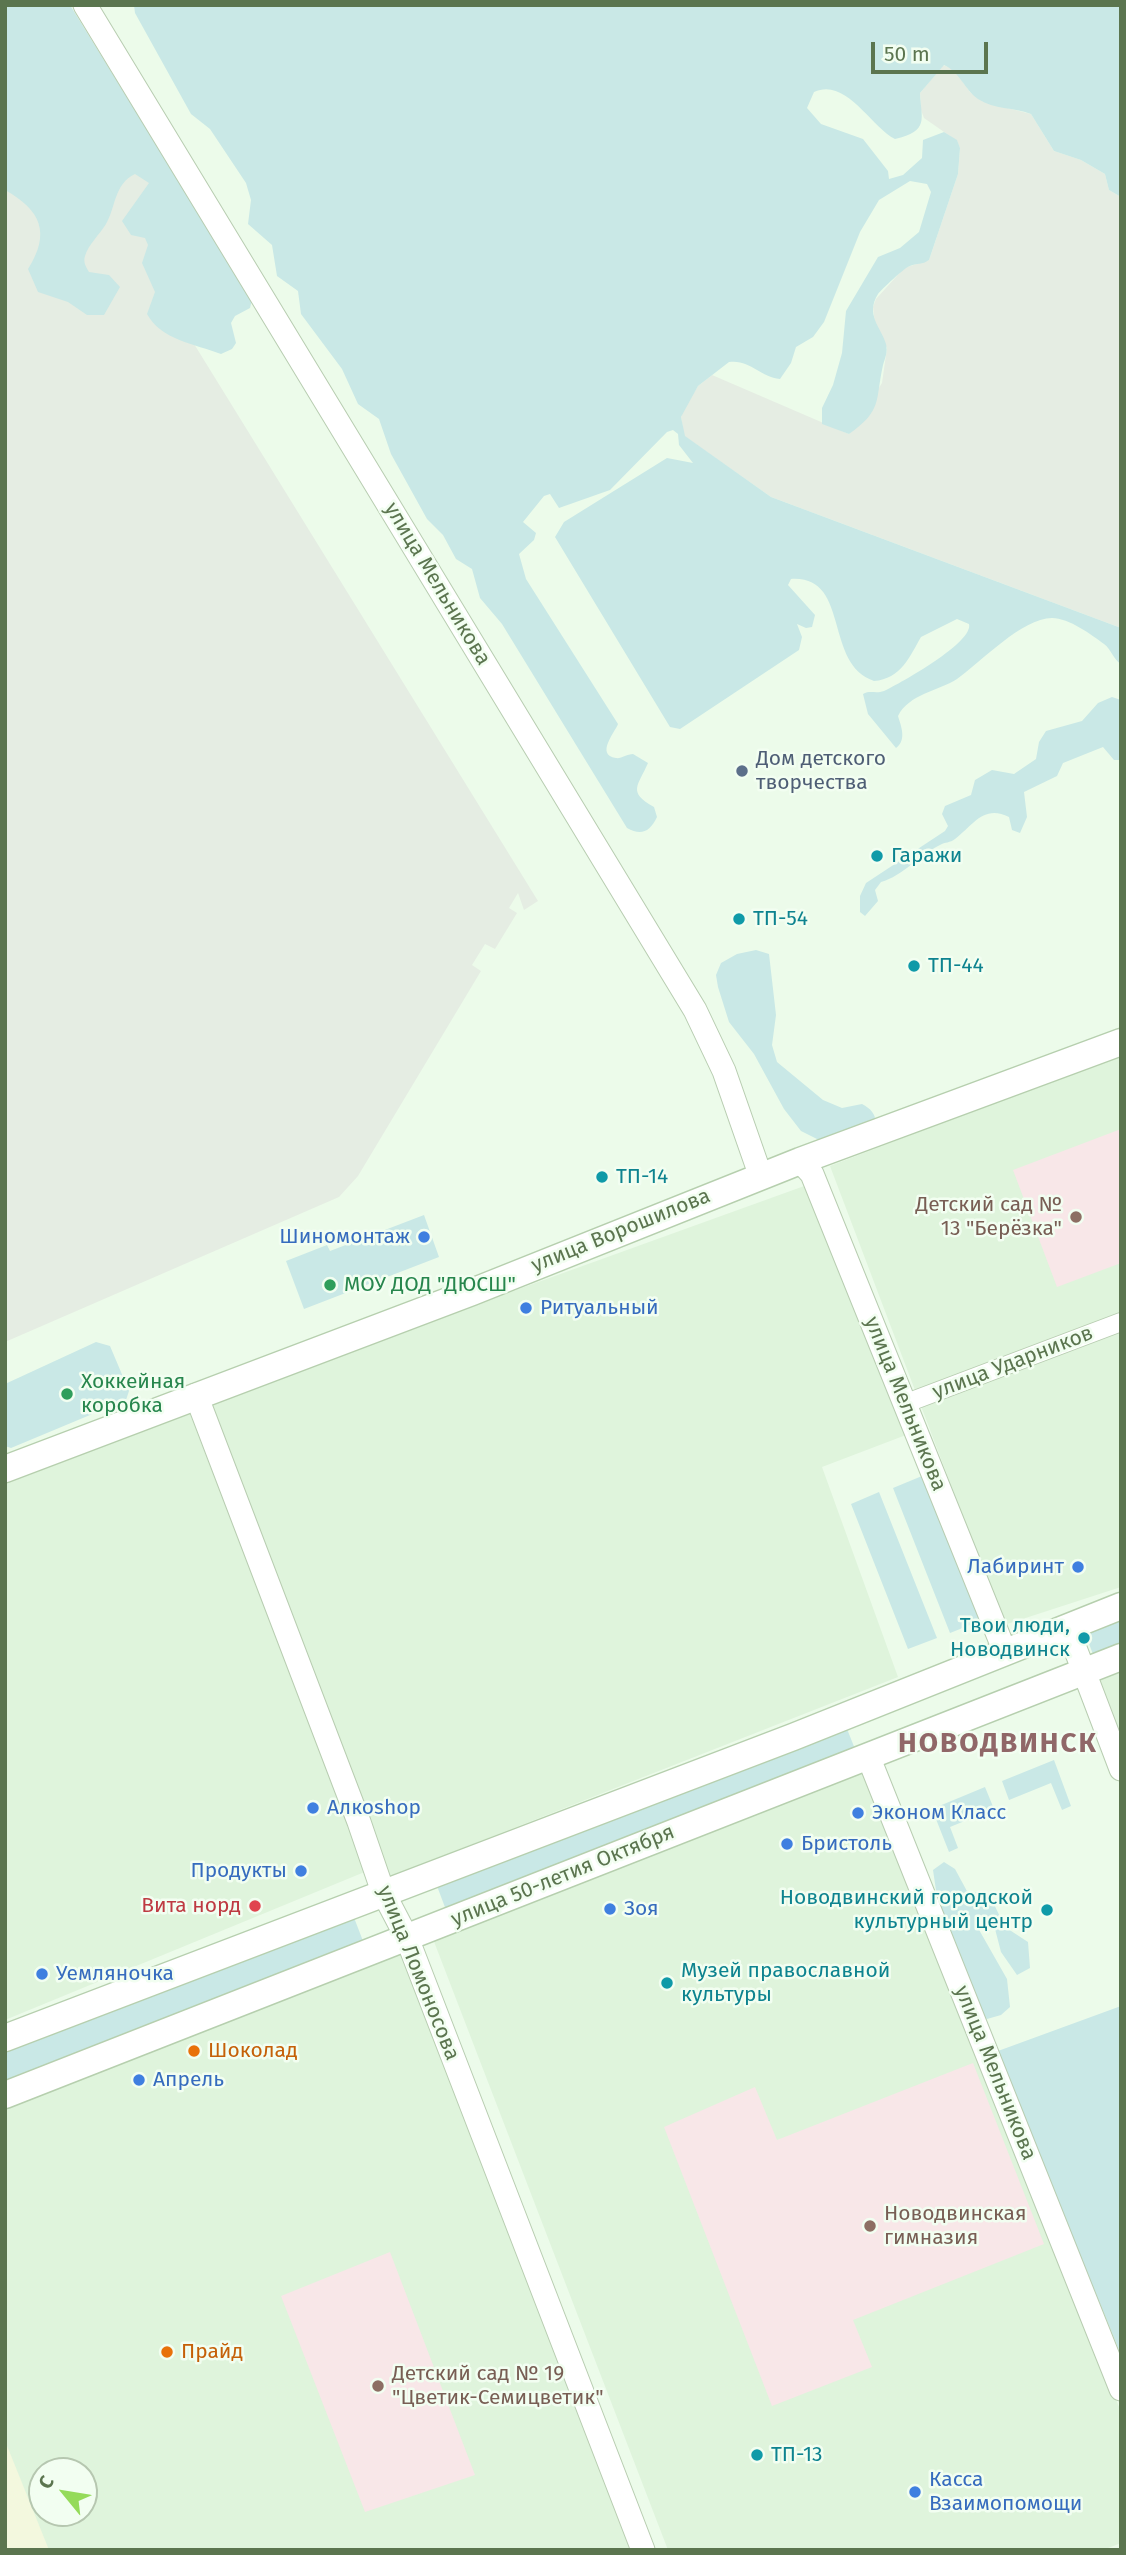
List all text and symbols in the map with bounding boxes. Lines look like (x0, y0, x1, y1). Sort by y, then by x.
scale bar (874, 28, 991, 72)
text: 50 m (884, 41, 930, 67)
street label: улица Мельникова (378, 498, 496, 670)
place label: Дом детского творчества (756, 746, 886, 796)
marker: Дом детского творчества (734, 763, 750, 779)
place label: Гаражи (891, 843, 962, 869)
marker: Гаражи (869, 848, 885, 864)
place label: ТП-54 (753, 906, 808, 932)
marker: ТП-54 (731, 911, 747, 927)
place label: ТП-44 (928, 953, 984, 979)
marker: ТП-44 (906, 958, 922, 974)
place label: ТП-14 (616, 1164, 668, 1190)
marker: ТП-14 (594, 1169, 610, 1185)
street label: улица Ворошилова (528, 1184, 714, 1278)
place label: Детский сад № 13 "Берёзка" (916, 1192, 1062, 1242)
marker: Детский сад № 13 "Берёзка" (1068, 1209, 1084, 1225)
place label: Шиномонтаж (279, 1224, 410, 1250)
marker: Шиномонтаж (416, 1229, 432, 1245)
place label: МОУ ДОД "ДЮСШ" (344, 1272, 516, 1298)
marker: МОУ ДОД "ДЮСШ" (322, 1277, 338, 1293)
place label: Ритуальный (540, 1295, 659, 1321)
marker: Ритуальный (518, 1300, 534, 1316)
street label: улица Мельникова (859, 1313, 951, 1495)
street label: улица Ударников (929, 1321, 1097, 1405)
place label: Хоккейная коробка (81, 1369, 185, 1419)
marker: Хоккейная коробка (59, 1386, 75, 1402)
place label: Лабиринт (967, 1554, 1064, 1580)
marker: Лабиринт (1070, 1559, 1086, 1575)
place label: Твои люди, Новодвинск (950, 1613, 1070, 1663)
marker: Твои люди, Новодвинск (1076, 1630, 1092, 1646)
district label: НОВОДВИНСК (899, 1727, 1097, 1761)
place label: Алкоshop (327, 1795, 421, 1821)
marker: Алкоshop (305, 1800, 321, 1816)
place label: Эконом Класс (872, 1800, 1006, 1826)
marker: Эконом Класс (850, 1805, 866, 1821)
street label: улица 50-летия Октября (448, 1820, 678, 1932)
place label: Бристоль (801, 1831, 892, 1857)
marker: Бристоль (779, 1836, 795, 1852)
place label: Продукты (190, 1858, 287, 1884)
marker: Продукты (293, 1863, 309, 1879)
street label: улица Ломоносова (371, 1882, 465, 2064)
place label: Новодвинский городской культурный центр (780, 1885, 1033, 1935)
place label: Вита норд (141, 1893, 241, 1919)
place label: Зоя (624, 1896, 659, 1922)
marker: Вита норд (247, 1898, 263, 1914)
marker: Зоя (602, 1901, 618, 1917)
marker: Новодвинский городской культурный центр (1039, 1902, 1055, 1918)
place label: Музей православной культуры (681, 1958, 890, 2008)
place label: Уемляночка (56, 1961, 174, 1987)
marker: Уемляночка (34, 1966, 50, 1982)
marker: Музей православной культуры (659, 1975, 675, 1991)
street label: улица Мельникова (949, 1982, 1041, 2164)
place label: Шоколад (208, 2038, 298, 2064)
marker: Шоколад (186, 2043, 202, 2059)
place label: Апрель (153, 2067, 224, 2093)
marker: Апрель (131, 2072, 147, 2088)
place label: Новодвинская гимназия (884, 2201, 1027, 2251)
marker: Новодвинская гимназия (862, 2218, 878, 2234)
place label: Прайд (181, 2339, 243, 2365)
marker: Прайд (159, 2344, 175, 2360)
place label: Детский сад № 19 "Цветик-Семицветик" (392, 2361, 604, 2411)
marker: Детский сад № 19 "Цветик-Семицветик" (370, 2378, 386, 2394)
place label: ТП-13 (771, 2442, 823, 2468)
marker: ТП-13 (749, 2447, 765, 2463)
north arrow (28, 2457, 98, 2527)
place label: Касса Взаимопомощи (929, 2467, 1082, 2517)
text: С (33, 2472, 59, 2493)
marker: Касса Взаимопомощи (907, 2484, 923, 2500)

